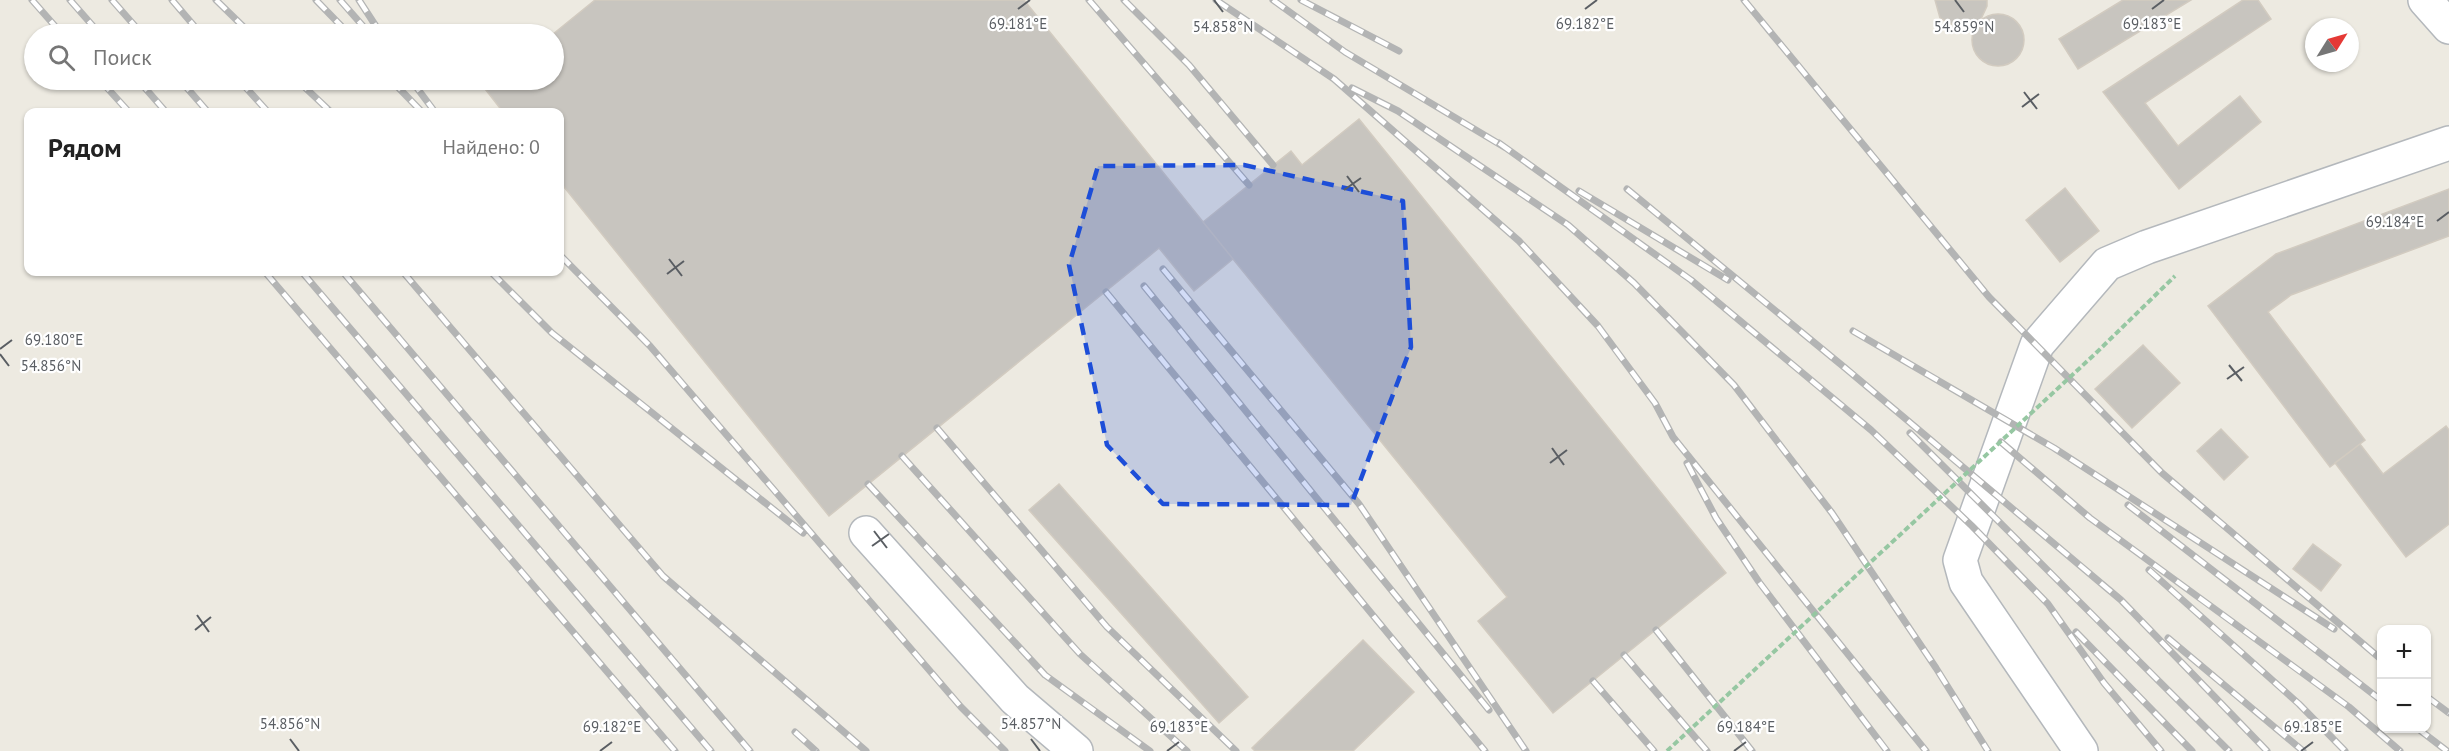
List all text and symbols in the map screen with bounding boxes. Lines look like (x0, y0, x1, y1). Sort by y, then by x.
text: 69.181°E (989, 14, 1047, 33)
text: 69.182°E (1556, 14, 1614, 33)
text: 69.183°E (2123, 14, 2181, 33)
text: 54.858°N (1193, 17, 1253, 36)
text: 54.859°N (1934, 17, 1994, 36)
north arrow (2305, 18, 2359, 72)
search box (24, 24, 564, 90)
icon: search (45, 41, 78, 74)
text: Поиск (93, 43, 152, 71)
text: Рядом (48, 131, 122, 164)
text: Найдено: 0 (443, 134, 540, 160)
text: 69.184°E (2366, 212, 2424, 231)
text: 69.180°E (25, 330, 83, 349)
text: 54.856°N (21, 356, 81, 375)
map controls (2377, 625, 2431, 733)
button: + (2377, 625, 2431, 679)
button: − (2377, 679, 2431, 733)
text: 54.856°N (260, 714, 320, 733)
text: 54.857°N (1001, 714, 1061, 733)
text: 69.182°E (583, 717, 641, 736)
text: 69.183°E (1150, 717, 1208, 736)
text: 69.184°E (1717, 717, 1775, 736)
text: 69.185°E (2284, 717, 2342, 736)

